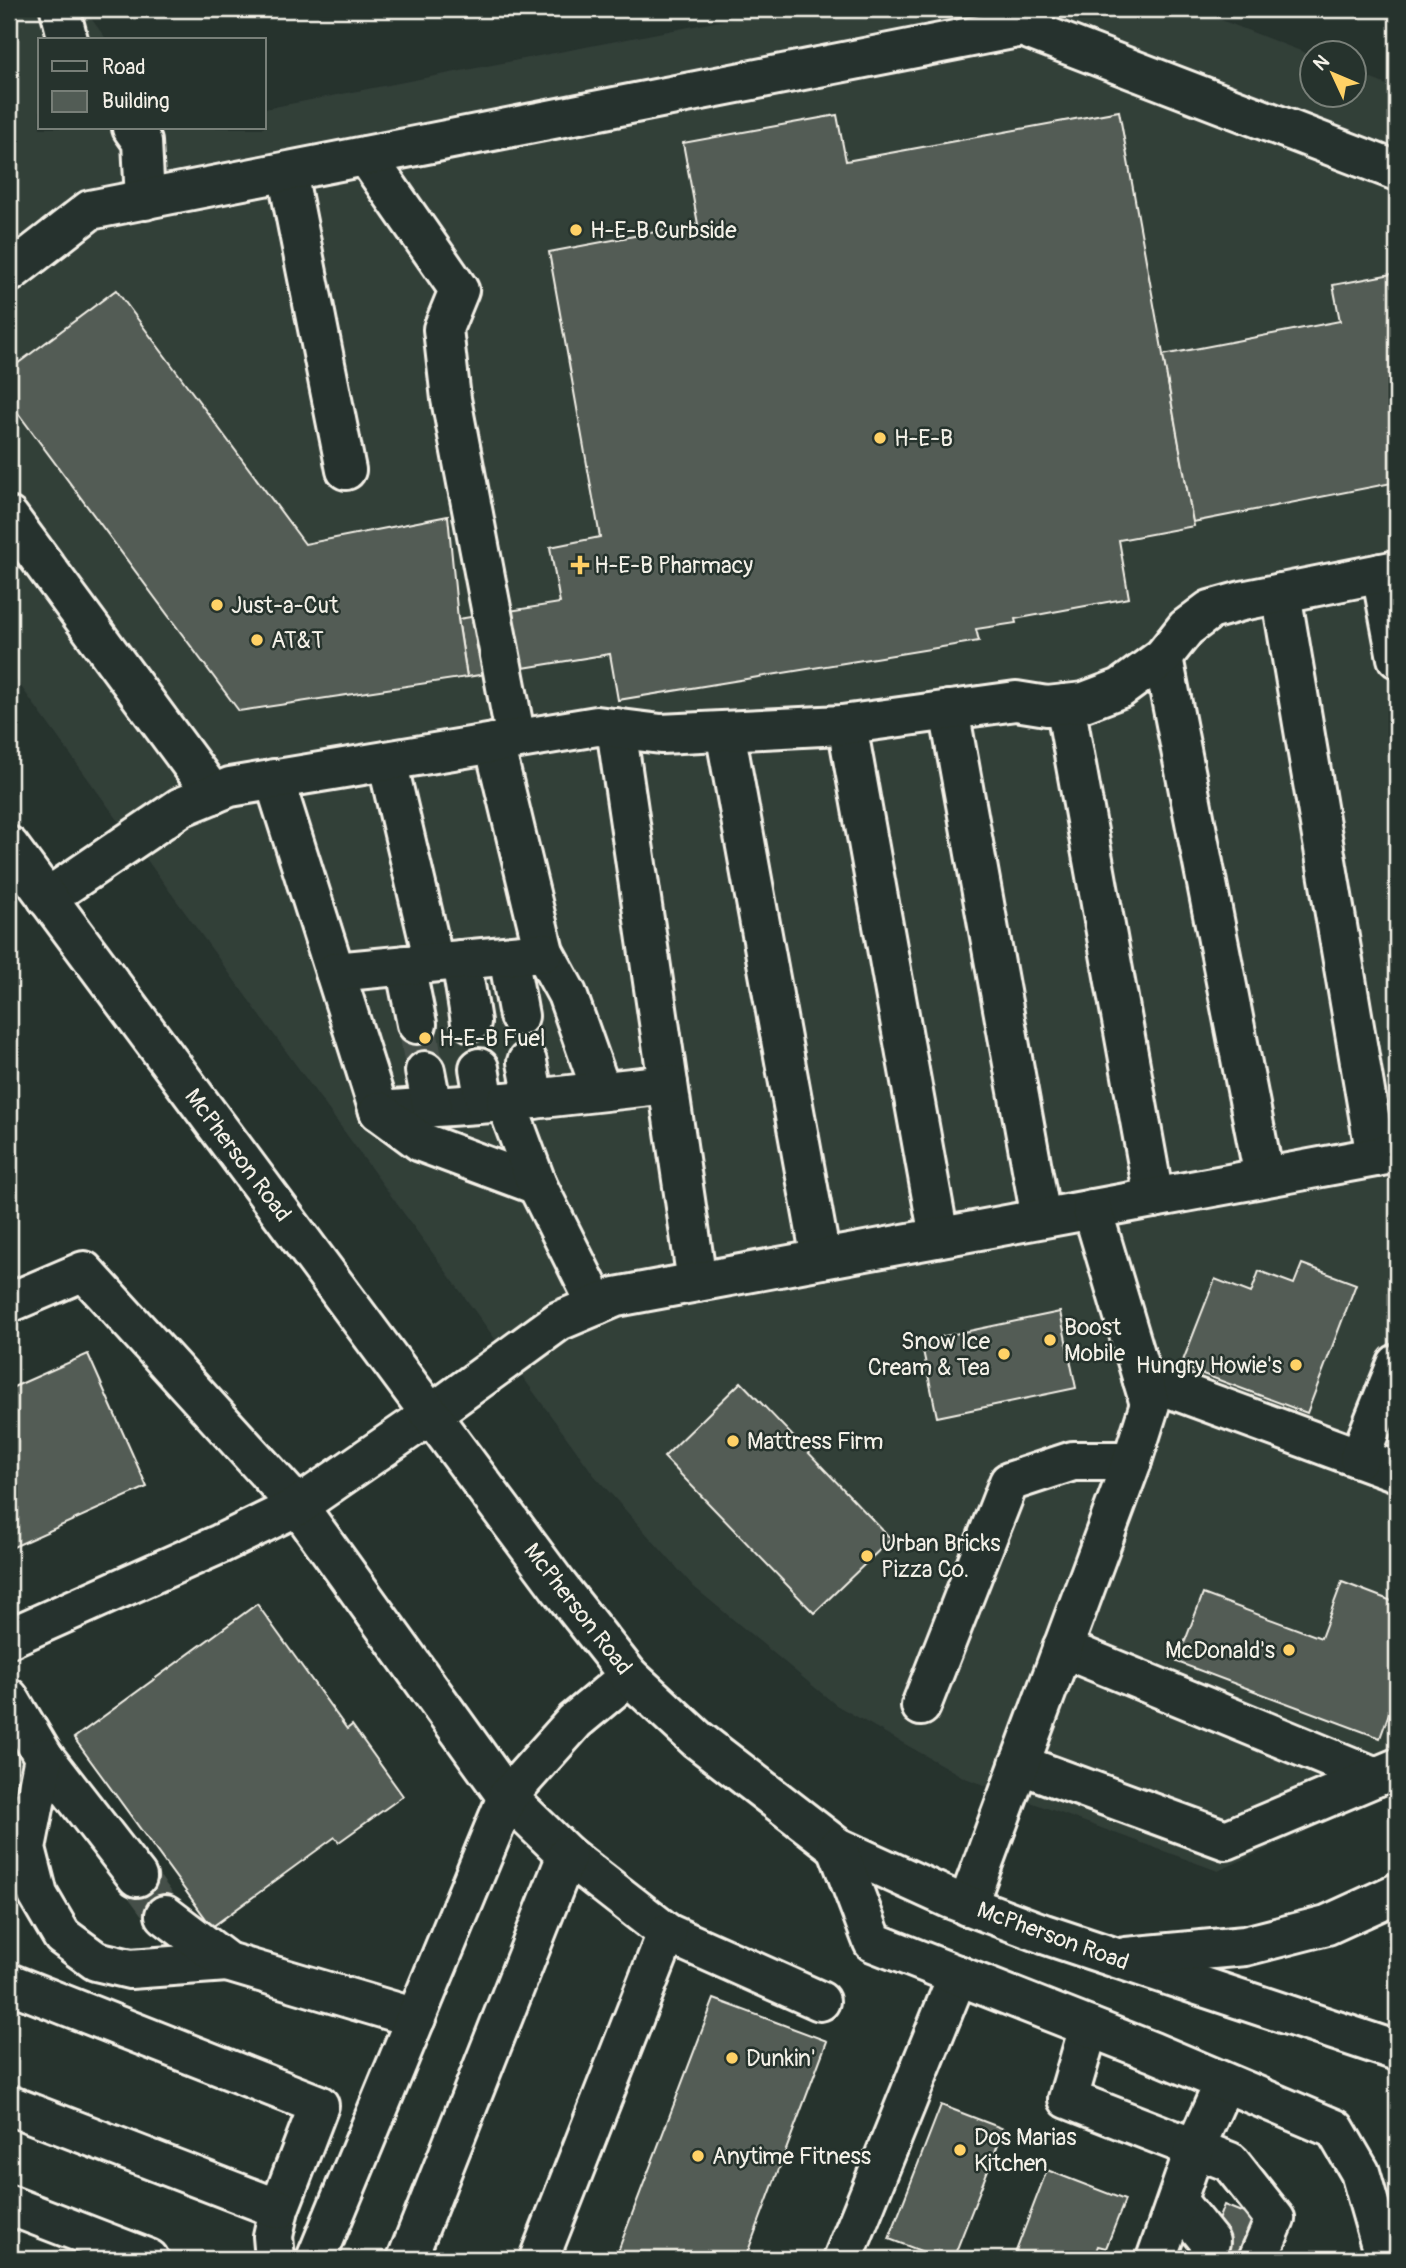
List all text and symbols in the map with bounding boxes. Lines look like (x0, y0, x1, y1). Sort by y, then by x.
legend (38, 38, 266, 130)
north arrow (1298, 38, 1368, 108)
text: N (1308, 50, 1335, 76)
text: Road (102, 54, 146, 81)
text: Building (102, 88, 169, 115)
place label: H-E-B Curbside (590, 216, 737, 245)
marker: H-E-B Curbside (568, 222, 584, 238)
place label: H-E-B (894, 424, 953, 453)
marker: H-E-B (872, 430, 888, 446)
place label: H-E-B Pharmacy (594, 551, 753, 580)
marker: H-E-B Pharmacy (572, 557, 588, 573)
place label: Just-a-Cut (231, 591, 339, 620)
marker: Just-a-Cut (209, 597, 225, 613)
place label: AT&T (271, 626, 324, 655)
marker: AT&T (249, 632, 265, 648)
place label: H-E-B Fuel (439, 1024, 545, 1053)
marker: H-E-B Fuel (417, 1030, 433, 1046)
street label: McPherson Road (178, 1083, 298, 1227)
place label: Boost Mobile (1064, 1313, 1126, 1368)
place label: Snow Ice Cream & Tea (868, 1327, 991, 1382)
marker: Boost Mobile (1042, 1332, 1058, 1348)
marker: Snow Ice Cream & Tea (996, 1346, 1012, 1362)
place label: Hungry Howie's (1136, 1351, 1282, 1380)
marker: Hungry Howie's (1288, 1357, 1304, 1373)
place label: Mattress Firm (747, 1427, 883, 1456)
marker: Mattress Firm (725, 1433, 741, 1449)
place label: Urban Bricks Pizza Co. (881, 1529, 1001, 1584)
street label: McPherson Road (518, 1537, 638, 1681)
marker: Urban Bricks Pizza Co. (859, 1548, 875, 1564)
place label: McDonald's (1165, 1636, 1275, 1665)
marker: McDonald's (1281, 1642, 1297, 1658)
street label: McPherson Road (973, 1895, 1133, 1977)
place label: Dunkin' (746, 2044, 816, 2073)
marker: Dunkin' (724, 2050, 740, 2066)
place label: Dos Marias Kitchen (974, 2123, 1077, 2178)
place label: Anytime Fitness (712, 2142, 871, 2171)
marker: Dos Marias Kitchen (952, 2142, 968, 2158)
marker: Anytime Fitness (690, 2148, 706, 2164)

